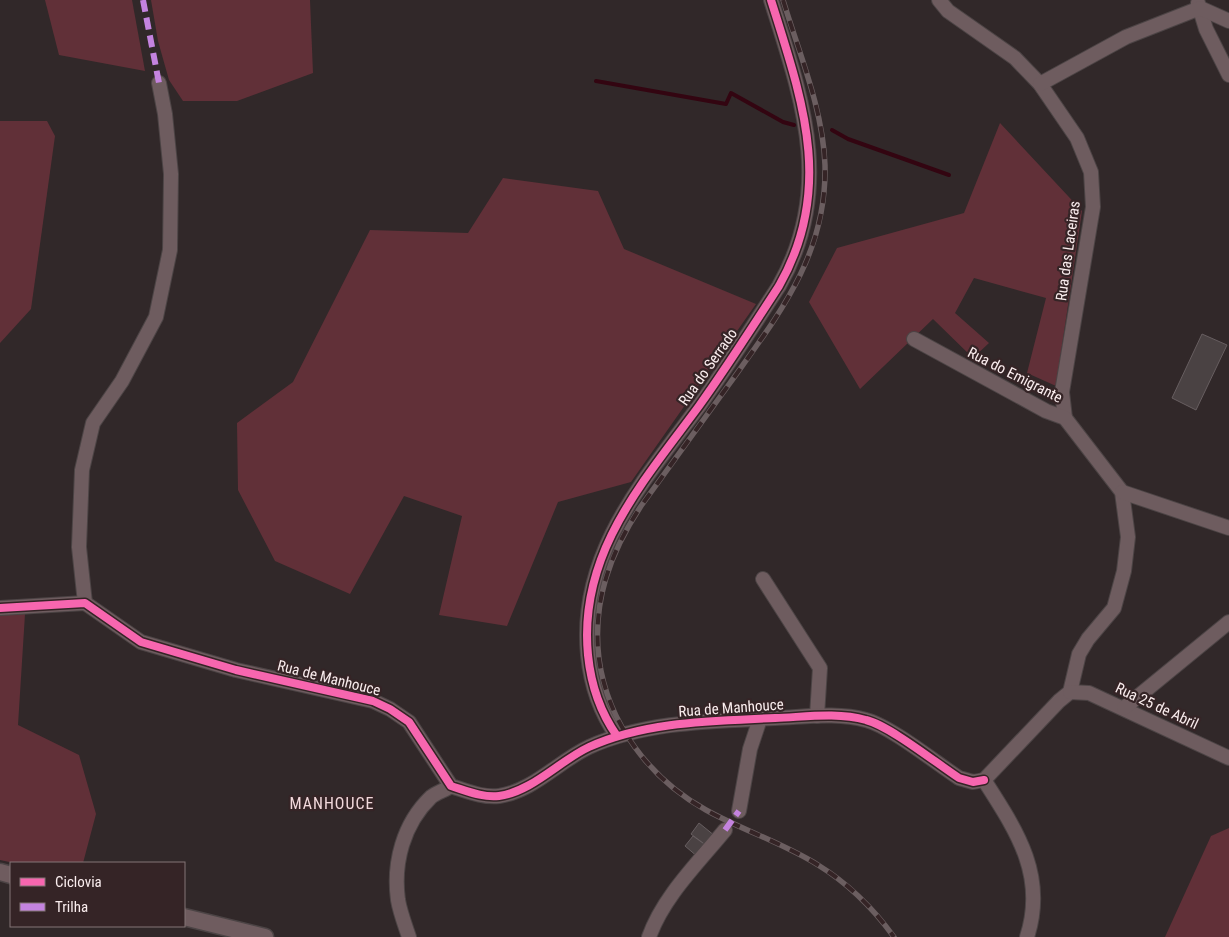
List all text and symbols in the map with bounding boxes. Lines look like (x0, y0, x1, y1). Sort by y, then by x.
street label: Rua das Laceiras (1052, 200, 1084, 302)
street label: Rua do Serrado (675, 325, 741, 409)
street label: Rua do Emigrante (965, 343, 1065, 407)
street label: Rua de Manhouce (276, 657, 382, 699)
street label: Rua 25 de Abril (1113, 679, 1201, 733)
street label: Rua de Manhouce (678, 695, 784, 721)
district label: MANHOUCE (290, 794, 374, 813)
legend (10, 862, 185, 927)
text: Ciclovia (55, 873, 102, 891)
text: Trilha (55, 898, 88, 916)

